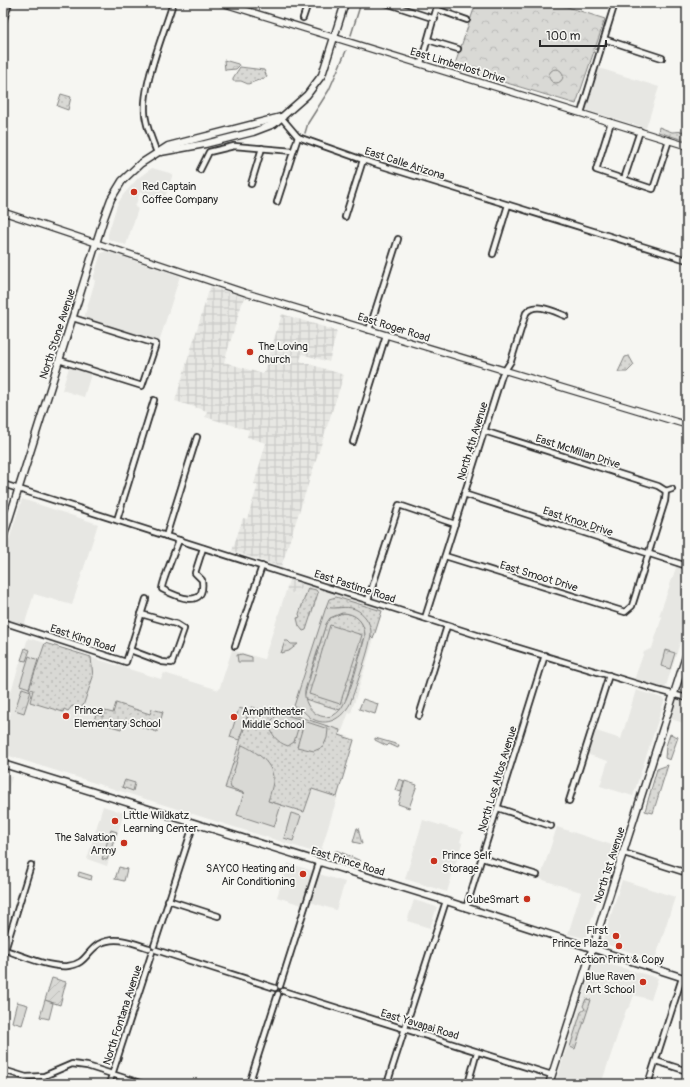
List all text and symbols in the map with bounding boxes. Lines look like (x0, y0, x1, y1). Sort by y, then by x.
scale bar (540, 22, 606, 48)
text: 100 m (546, 29, 581, 44)
street label: East Limberlost Drive (409, 45, 508, 86)
street label: East Calle Arizona (363, 144, 447, 183)
place label: Red Captain Coffee Company (142, 180, 218, 206)
marker: Red Captain Coffee Company (129, 187, 139, 197)
street label: North Stone Avenue (37, 287, 78, 381)
street label: East Roger Road (356, 310, 432, 345)
place label: The Loving Church (258, 340, 308, 366)
marker: The Loving Church (245, 347, 255, 357)
street label: North 4th Avenue (454, 400, 491, 482)
street label: East McMillan Drive (534, 432, 622, 471)
street label: East Knox Drive (541, 504, 615, 539)
street label: East Smoot Drive (498, 558, 580, 595)
street label: East Pastime Road (313, 567, 397, 606)
street label: East King Road (49, 622, 117, 655)
place label: Prince Elementary School (74, 704, 161, 730)
place label: Amphitheater Middle School (242, 705, 305, 731)
marker: Prince Elementary School (61, 711, 71, 721)
marker: Amphitheater Middle School (229, 712, 239, 722)
street label: North Los Altos Avenue (475, 724, 520, 834)
place label: Little Wildkatz Learning Center (123, 809, 198, 835)
marker: Little Wildkatz Learning Center (110, 816, 120, 826)
street label: North 1st Avenue (591, 825, 628, 905)
place label: The Salvation Army (55, 831, 116, 857)
marker: The Salvation Army (119, 838, 129, 848)
street label: East Prince Road (309, 844, 386, 879)
place label: Prince Self Storage (442, 849, 493, 875)
marker: Prince Self Storage (429, 856, 439, 866)
place label: SAYCO Heating and Air Conditioning (206, 862, 295, 888)
marker: SAYCO Heating and Air Conditioning (298, 869, 308, 879)
place label: CubeSmart (466, 893, 520, 906)
marker: CubeSmart (522, 894, 532, 904)
place label: First Prince Plaza (552, 924, 609, 950)
marker: First Prince Plaza (611, 931, 621, 941)
marker: Action Print & Copy (614, 941, 624, 951)
place label: Action Print & Copy (574, 953, 664, 966)
street label: North Fontana Avenue (100, 963, 145, 1067)
place label: Blue Raven Art School (585, 970, 635, 996)
marker: Blue Raven Art School (638, 977, 648, 987)
street label: East Yavapai Road (379, 1006, 461, 1043)

